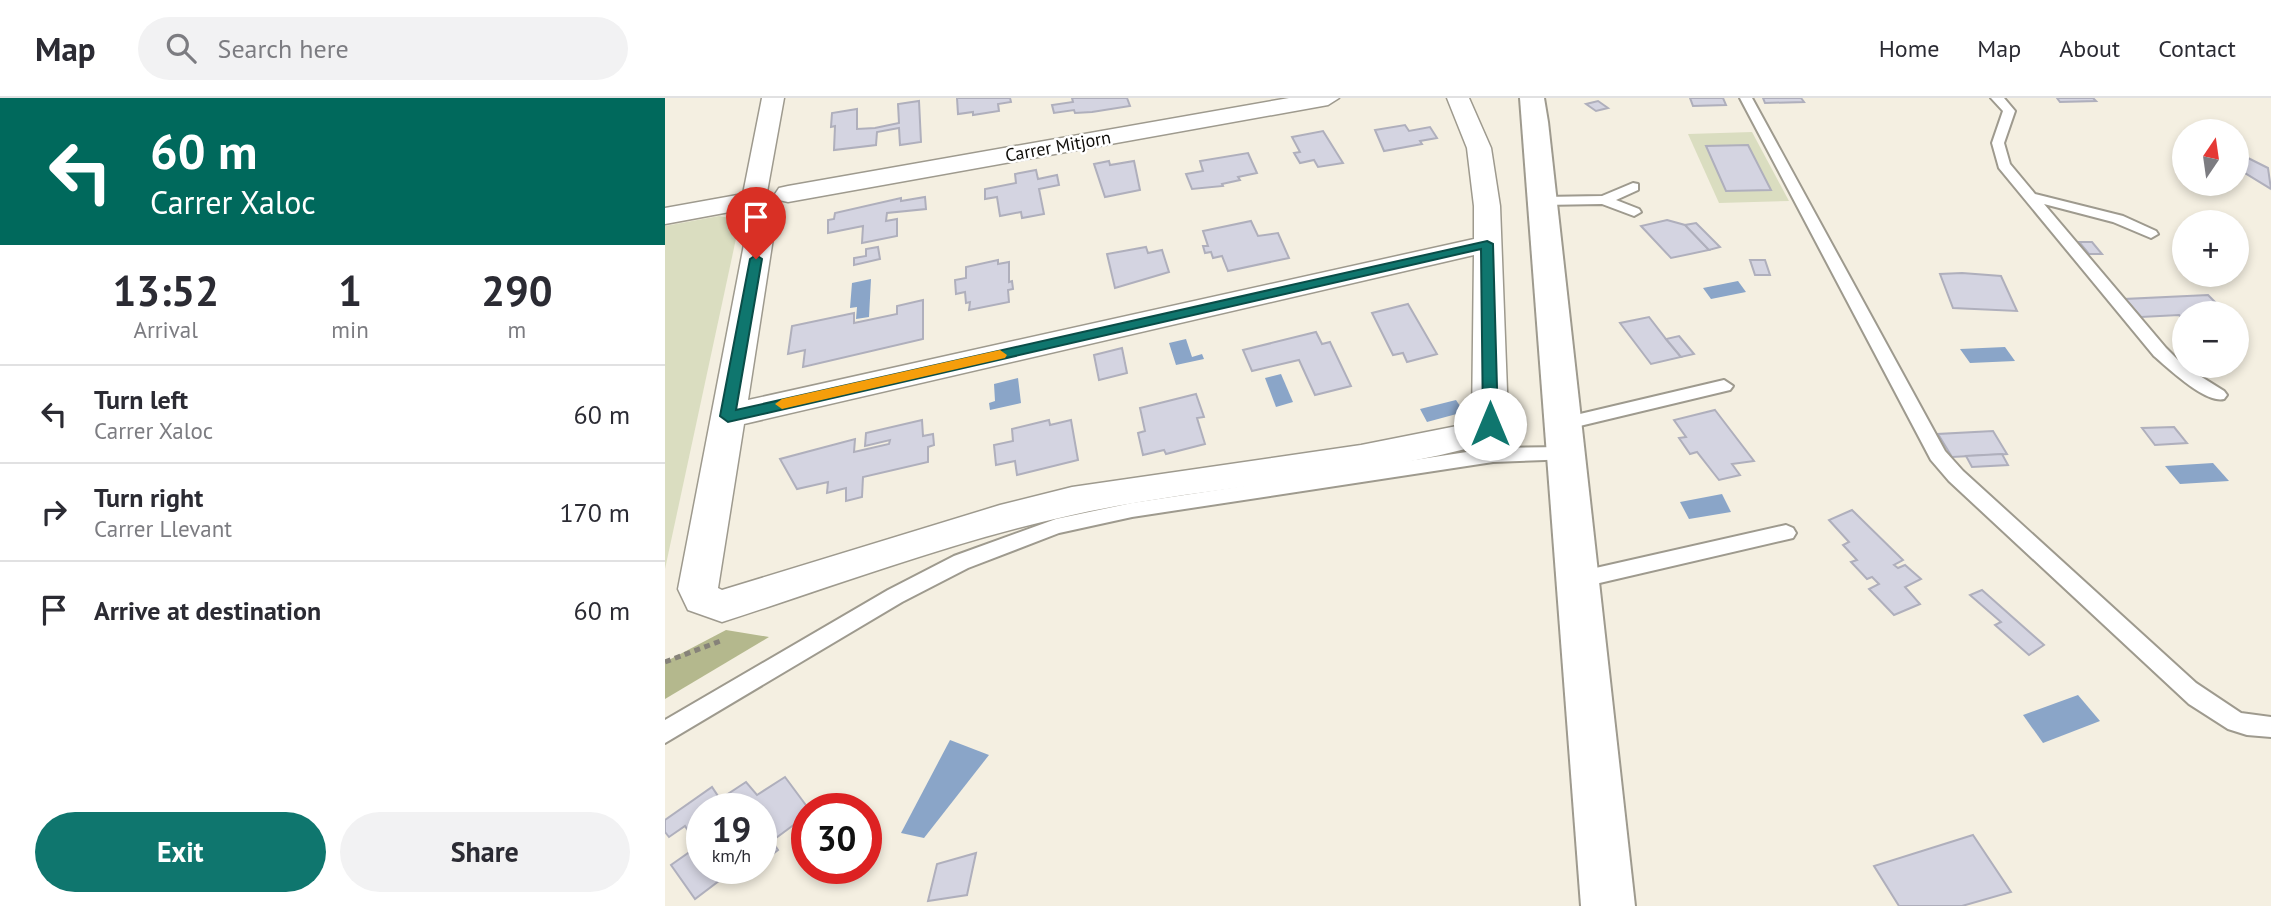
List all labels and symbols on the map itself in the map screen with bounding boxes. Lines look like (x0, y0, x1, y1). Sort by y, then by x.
north arrow (2172, 119, 2249, 196)
street label: Carrer Mitjorn (1003, 125, 1113, 167)
pin (726, 187, 786, 259)
position arrow (1453, 387, 1527, 461)
speed limit sign: 30 (791, 793, 882, 884)

